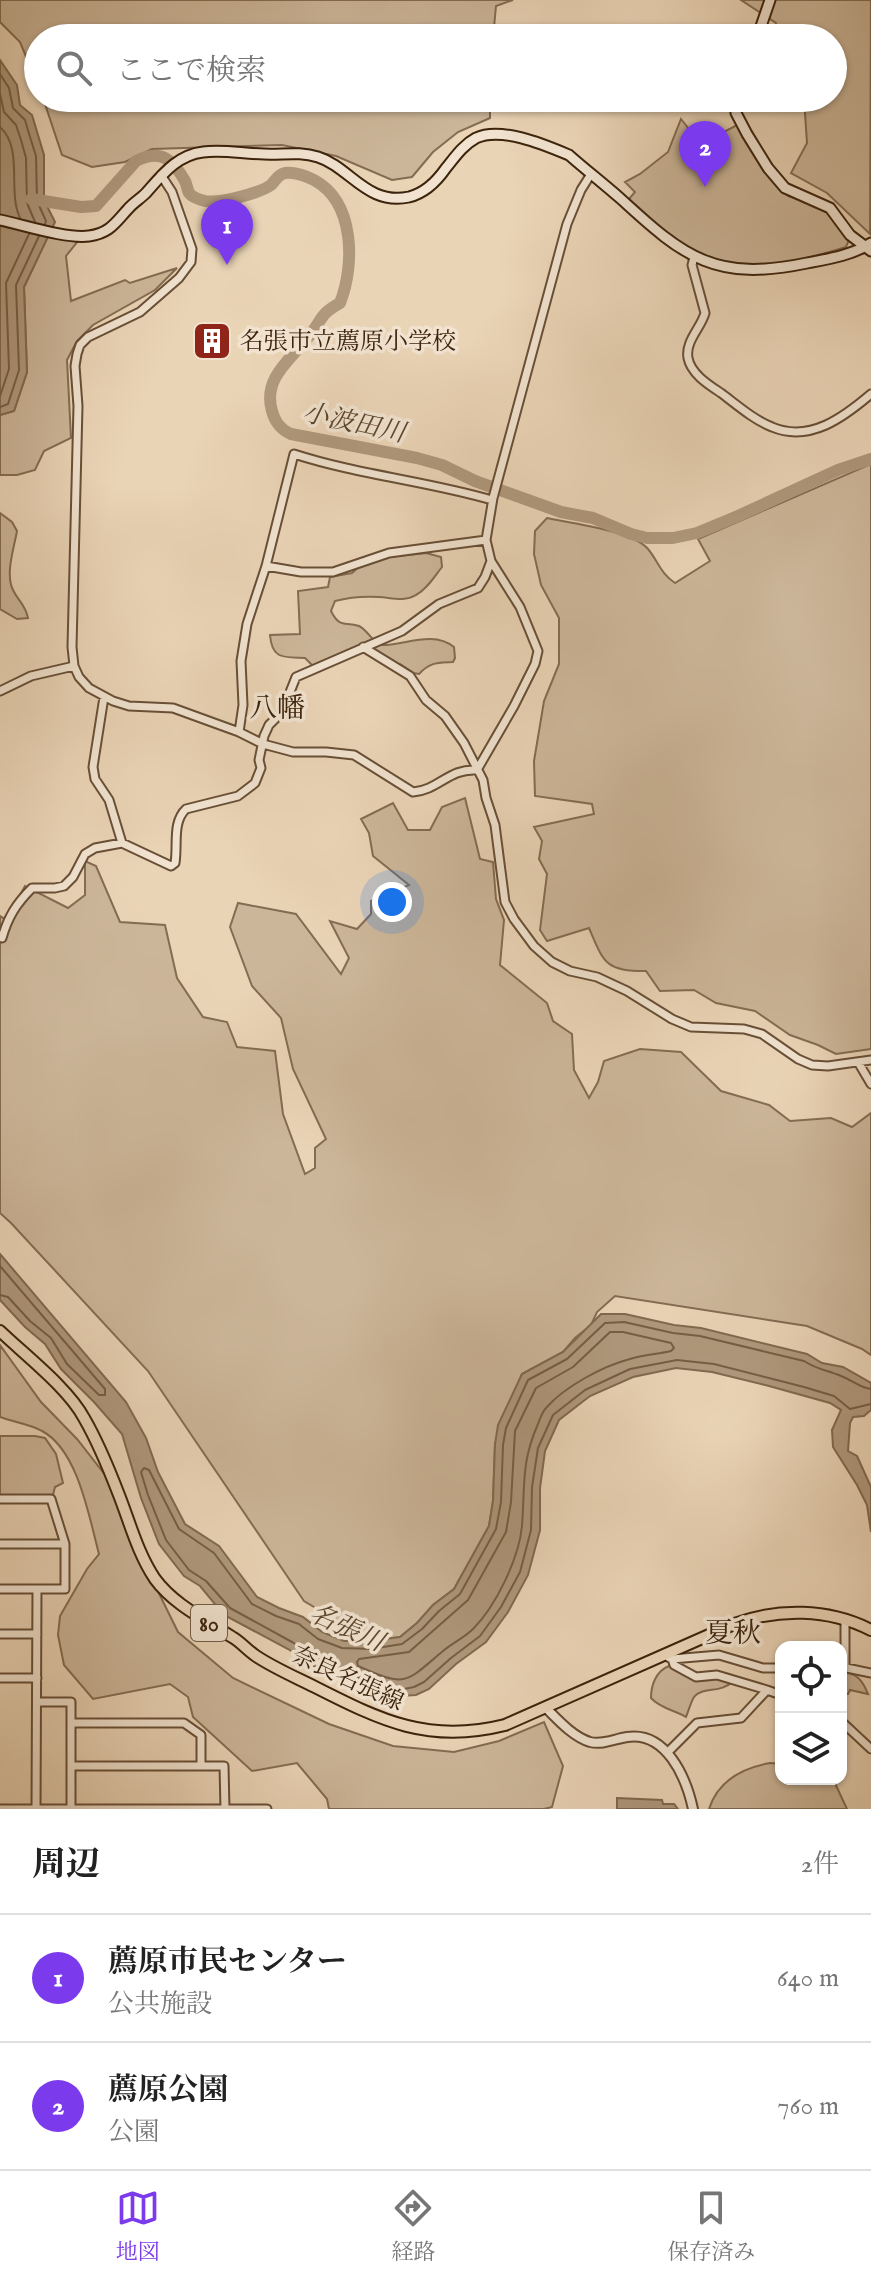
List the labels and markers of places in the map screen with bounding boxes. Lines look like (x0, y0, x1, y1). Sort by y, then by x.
pin: 2 (679, 121, 731, 187)
pin: 1 (201, 199, 253, 265)
building icon: 名張市立薦原小学校 (191, 320, 233, 362)
place label: 名張市立薦原小学校 (240, 327, 456, 358)

